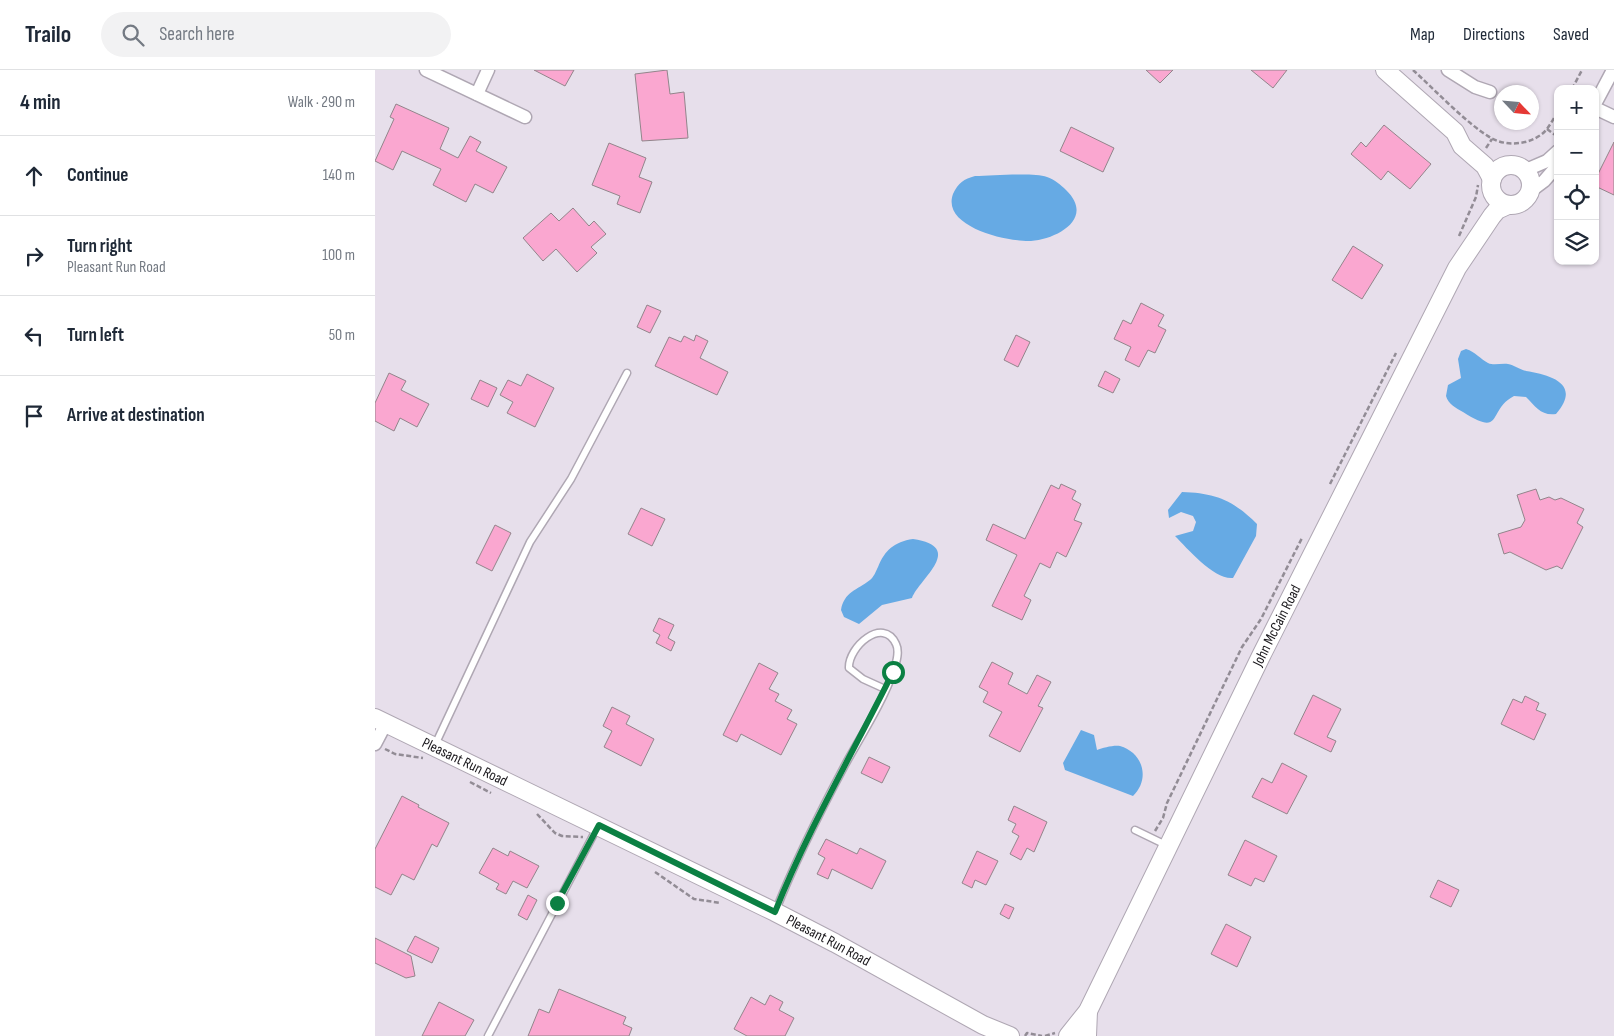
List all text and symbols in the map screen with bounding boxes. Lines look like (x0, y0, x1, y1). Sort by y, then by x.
search box (101, 12, 451, 57)
text: Trailo (25, 20, 71, 49)
icon: search (119, 21, 147, 49)
text: Search here (159, 23, 235, 46)
text: Map (1410, 24, 1435, 45)
text: Directions (1463, 24, 1525, 45)
text: Saved (1553, 24, 1589, 45)
north arrow (1494, 85, 1539, 130)
map controls (1554, 85, 1599, 265)
button: + (1554, 85, 1599, 130)
text: 4 min (20, 90, 61, 115)
text: Walk · 290 m (288, 93, 355, 112)
button: − (1554, 130, 1599, 175)
icon: ahead (20, 162, 48, 190)
text: Continue (67, 164, 128, 187)
text: 140 m (323, 166, 355, 185)
button: locate (1554, 175, 1599, 220)
button: layers (1554, 220, 1599, 265)
text: Turn right (67, 235, 132, 258)
icon: right (20, 242, 48, 270)
text: 100 m (322, 246, 355, 265)
text: Pleasant Run Road (67, 258, 166, 277)
icon: left (20, 322, 48, 350)
text: Turn left (67, 324, 124, 347)
text: 50 m (329, 326, 355, 345)
icon: arrive (20, 402, 48, 430)
text: Arrive at destination (67, 404, 205, 427)
street label: John McCain Road (1248, 582, 1305, 671)
route start (882, 661, 905, 684)
street label: Pleasant Run Road (419, 733, 511, 791)
route end (546, 892, 569, 915)
street label: Pleasant Run Road (783, 910, 874, 971)

